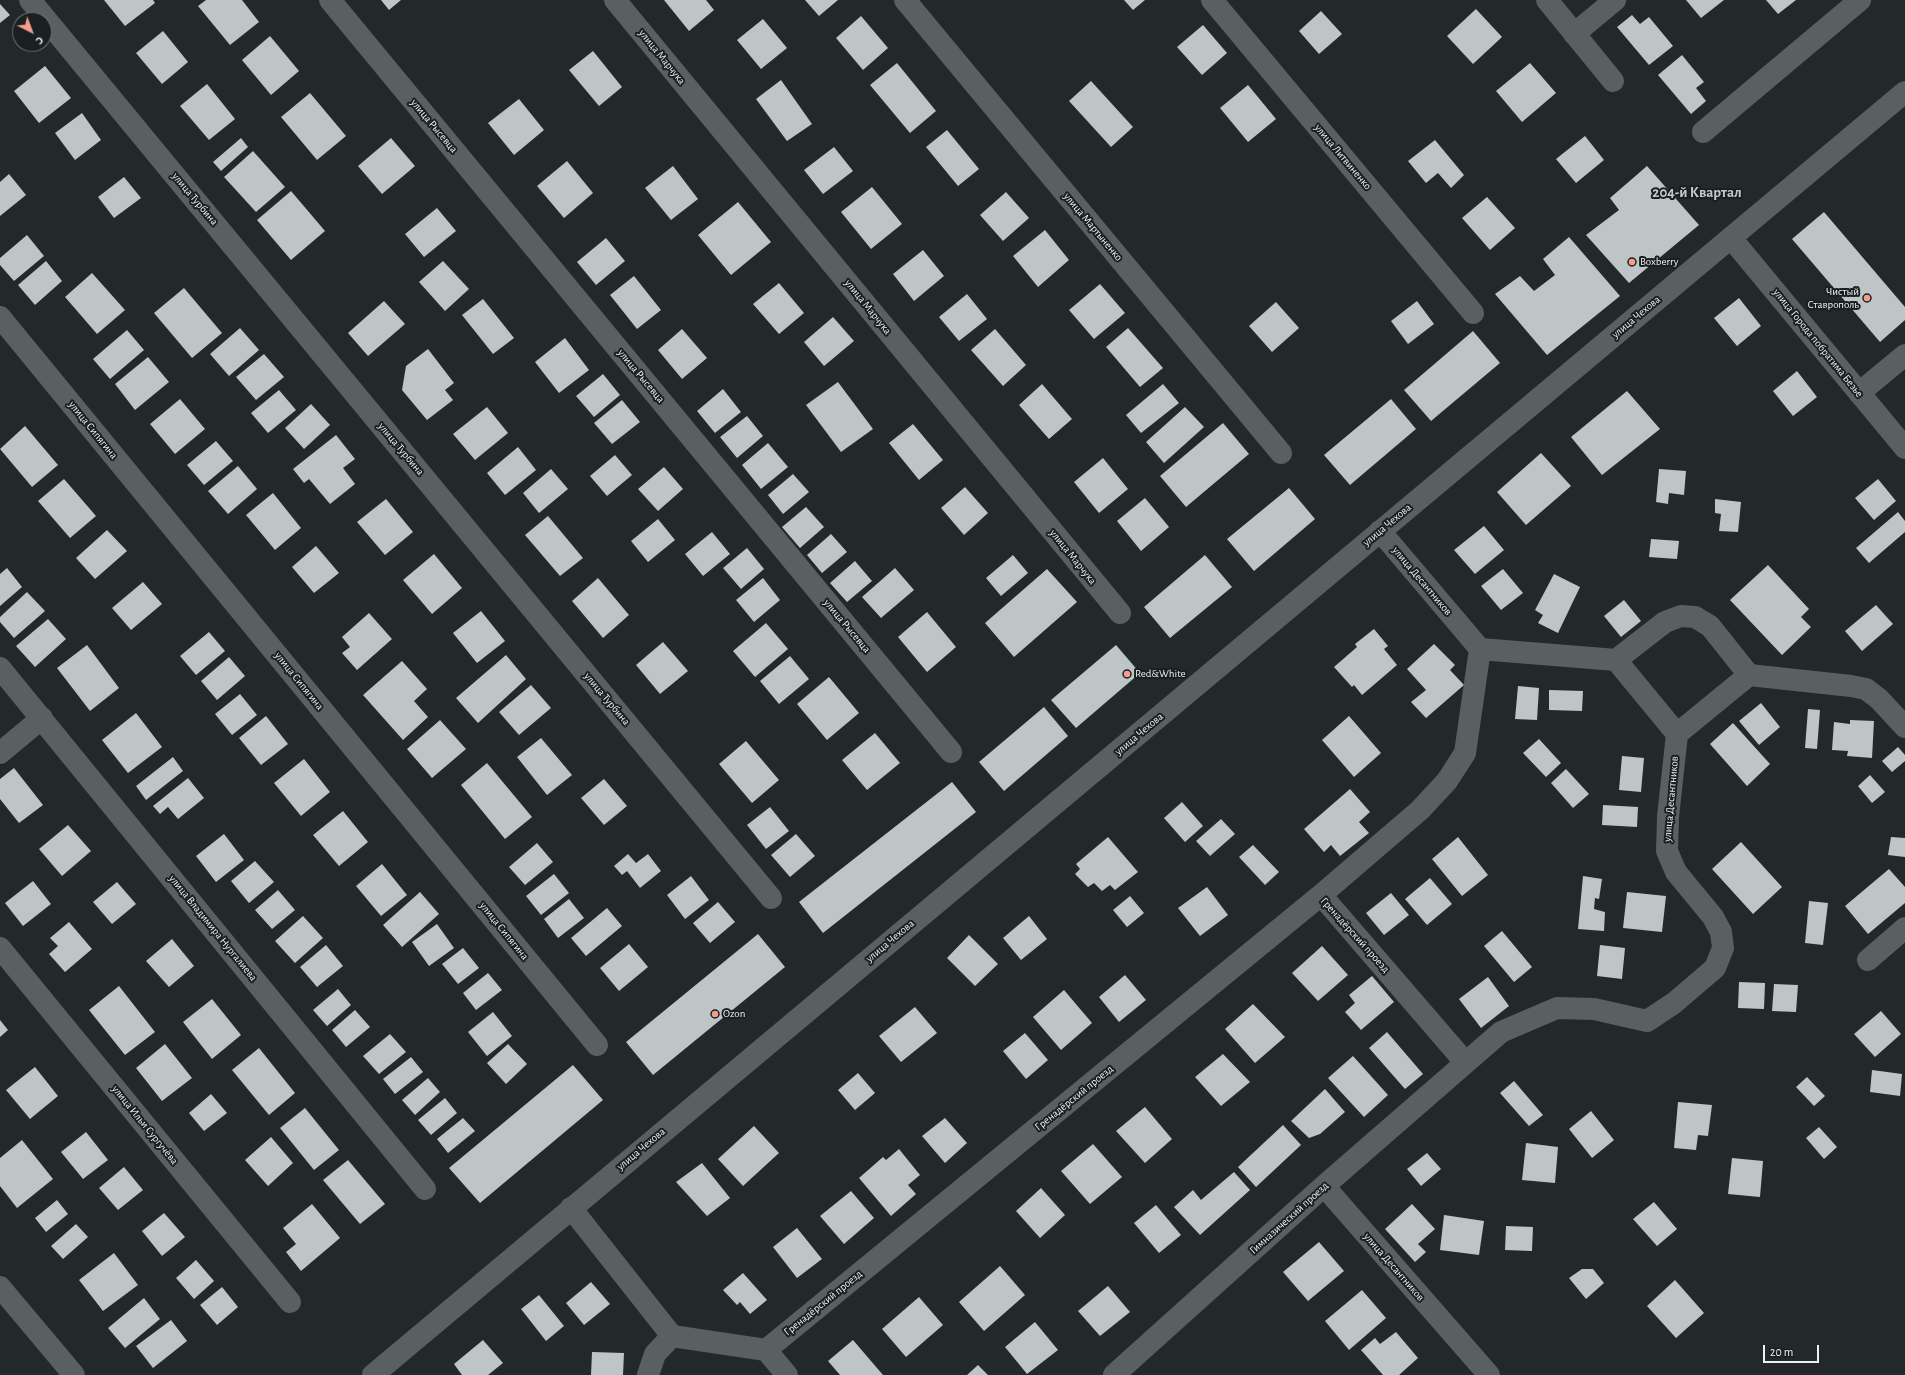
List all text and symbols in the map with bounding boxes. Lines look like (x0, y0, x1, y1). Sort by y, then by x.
north arrow (12, 12, 52, 52)
street label: улица Марчука (636, 27, 688, 87)
text: С (34, 34, 46, 47)
street label: улица Рысевца (408, 96, 460, 156)
street label: улица Литвиненко (1312, 121, 1374, 193)
street label: улица Турбина (169, 170, 221, 228)
district label: 204-й Квартал (1652, 183, 1742, 201)
street label: улица Мартыненко (1061, 190, 1125, 264)
place label: Boxberry (1640, 255, 1678, 269)
marker: Boxberry (1627, 257, 1637, 267)
street label: улица Марчука (842, 277, 894, 337)
place label: Чистый Ставрополь (1808, 285, 1859, 311)
street label: улица Города побратима Безье (1770, 286, 1866, 400)
street label: улица Чехова (1609, 293, 1663, 341)
marker: Чистый Ставрополь (1862, 293, 1872, 303)
street label: улица Рысевца (615, 346, 667, 406)
street label: улица Сипягина (66, 398, 120, 462)
street label: улица Турбина (375, 420, 427, 478)
street label: улица Чехова (1360, 501, 1414, 549)
street label: улица Марчука (1047, 527, 1099, 587)
street label: улица Десантников (1389, 544, 1455, 618)
street label: улица Рысевца (821, 596, 873, 656)
street label: улица Сипягина (272, 649, 326, 713)
place label: Red&White (1135, 667, 1186, 681)
marker: Red&White (1122, 669, 1132, 679)
street label: улица Турбина (581, 670, 633, 728)
street label: улица Чехова (1112, 710, 1166, 758)
street label: улица Десантников (1661, 756, 1681, 842)
street label: улица Владимира Нургалиева (166, 872, 260, 984)
street label: Гренадёрский проезд (1318, 895, 1392, 975)
street label: улица Сипягина (477, 899, 531, 963)
street label: улица Чехова (863, 917, 917, 965)
place label: Ozon (723, 1007, 745, 1021)
marker: Ozon (710, 1009, 720, 1019)
street label: Гренадёрский проезд (1032, 1062, 1116, 1134)
street label: улица Ильи Сургучёва (109, 1083, 181, 1167)
street label: улица Чехова (614, 1125, 668, 1173)
street label: Гимназический проезд (1247, 1179, 1331, 1257)
street label: улица Десантников (1361, 1230, 1427, 1304)
street label: Гренадёрский проезд (781, 1267, 865, 1339)
scale bar (1765, 1337, 1821, 1363)
text: 20 m (1770, 1346, 1793, 1358)

